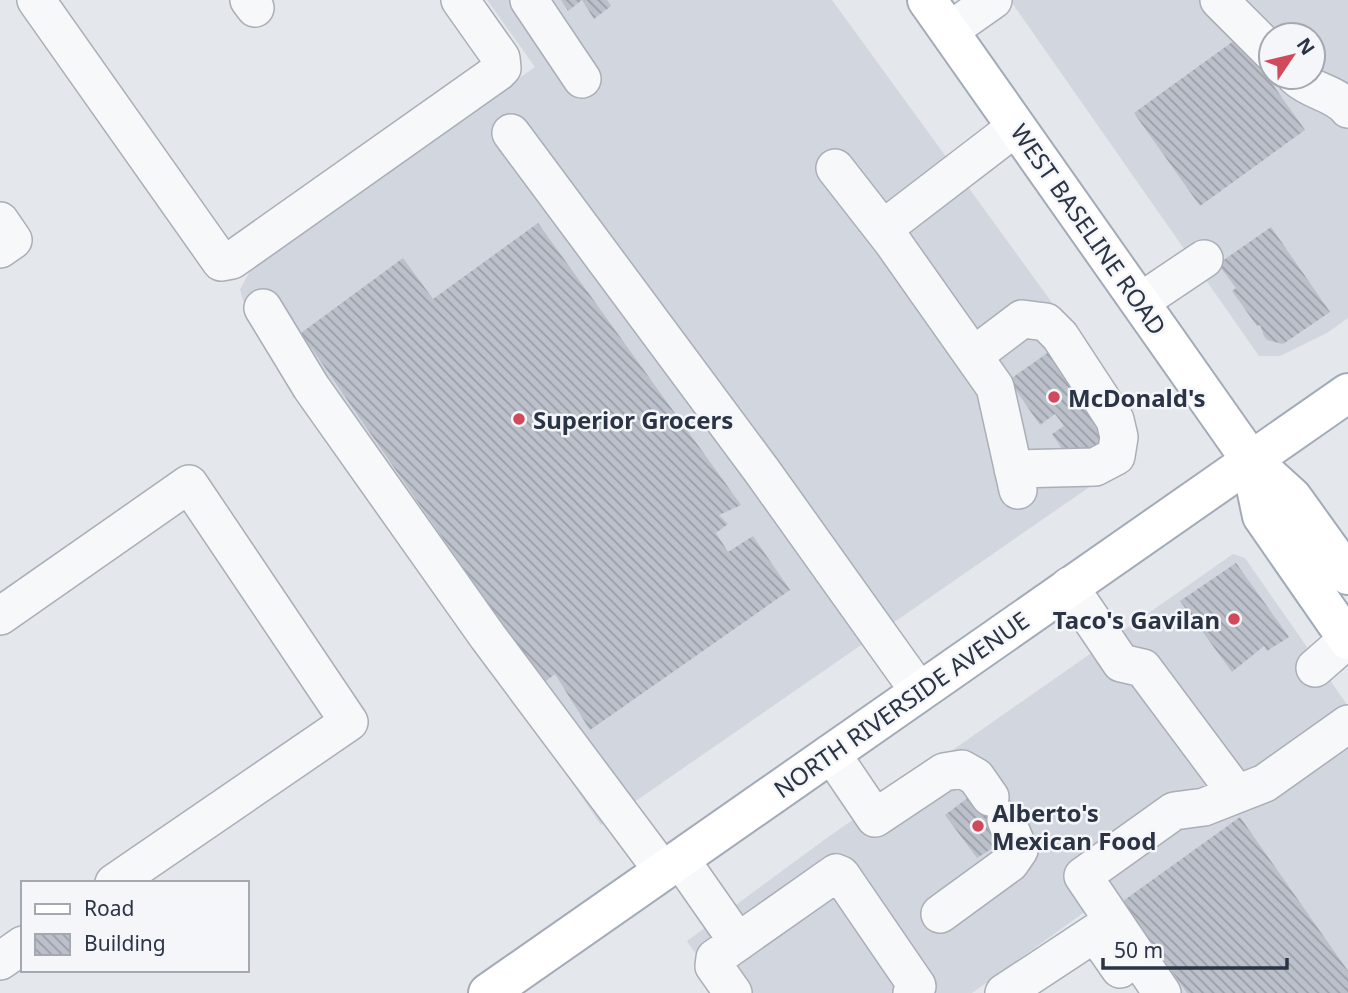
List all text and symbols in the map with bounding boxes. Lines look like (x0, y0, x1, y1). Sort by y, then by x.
north arrow (1257, 21, 1327, 91)
text: N (1291, 32, 1321, 60)
street label: WEST BASELINE ROAD (1004, 117, 1174, 341)
place label: McDonald's (1068, 381, 1206, 414)
marker: McDonald's (1046, 389, 1062, 405)
place label: Superior Grocers (533, 403, 733, 436)
marker: Superior Grocers (511, 411, 527, 427)
street label: NORTH RIVERSIDE AVENUE (767, 603, 1035, 805)
place label: Taco's Gavilan (1053, 603, 1220, 636)
marker: Taco's Gavilan (1226, 611, 1242, 627)
place label: Alberto's Mexican Food (992, 796, 1156, 857)
marker: Alberto's Mexican Food (970, 818, 986, 834)
legend (21, 881, 248, 972)
text: Road (84, 894, 134, 922)
scale bar (1103, 926, 1287, 970)
text: Building (84, 929, 166, 957)
text: 50 m (1114, 936, 1163, 964)

